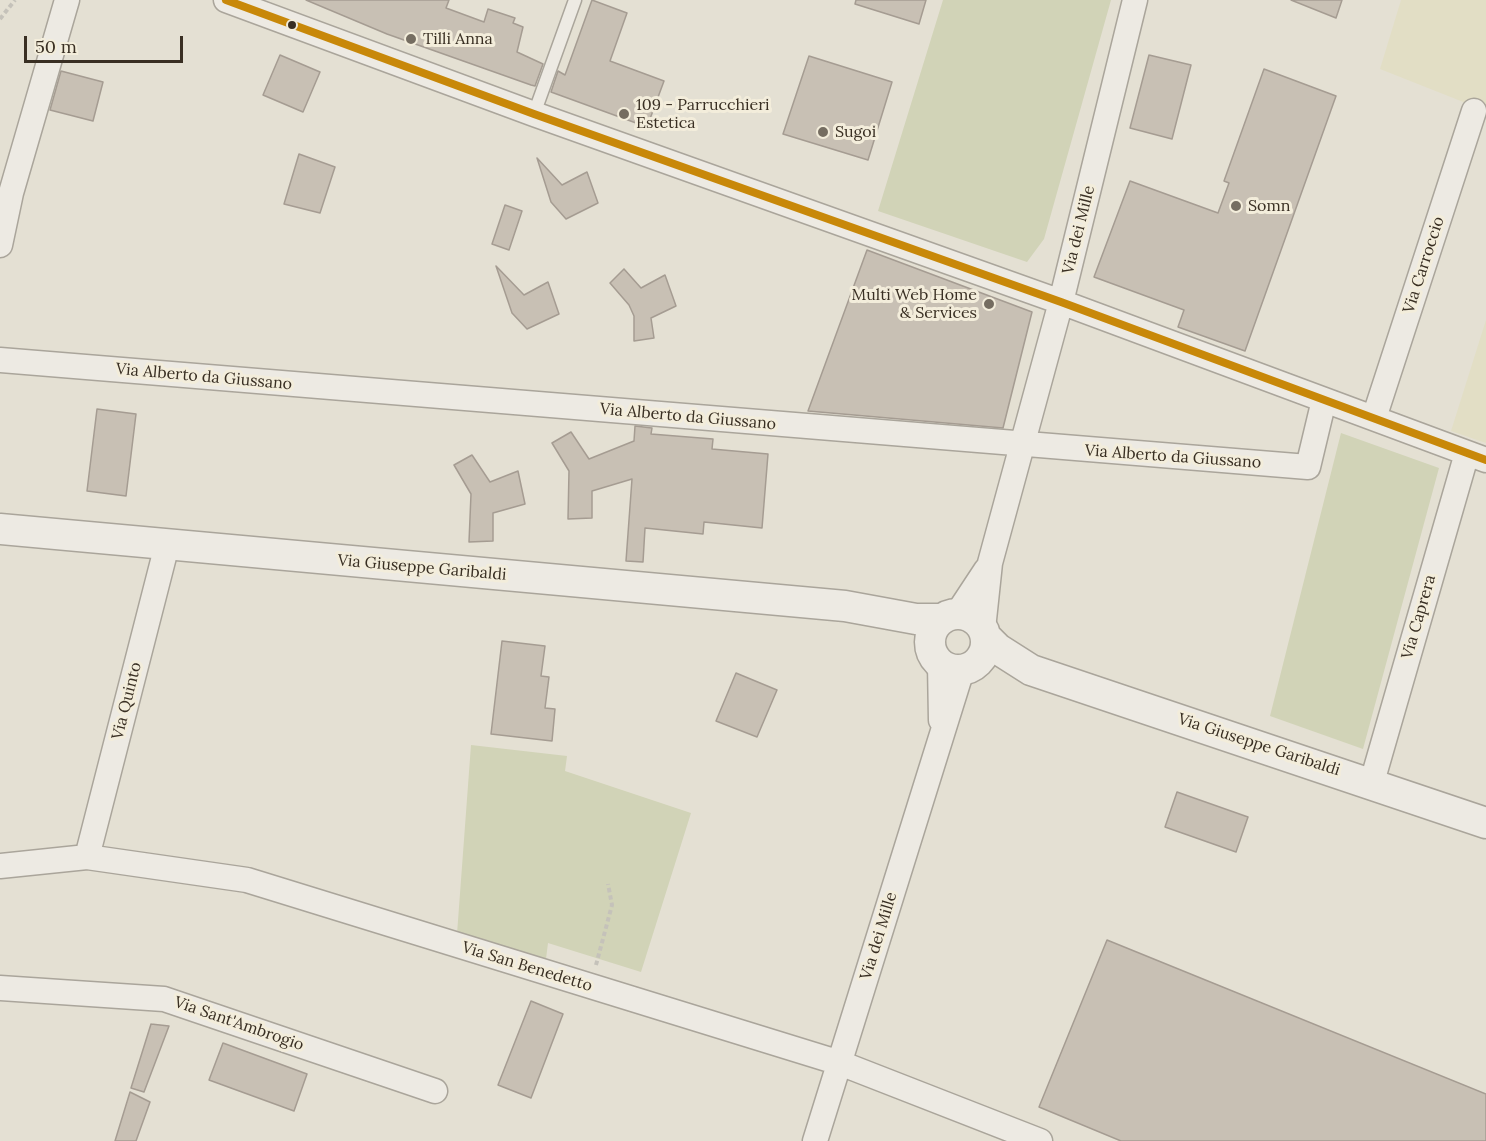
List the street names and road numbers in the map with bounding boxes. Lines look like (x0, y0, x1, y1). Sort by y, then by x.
street label: Via dei Mille (1059, 184, 1099, 276)
street label: Via Carroccio (1399, 214, 1449, 316)
street label: Via Alberto da Giussano (115, 360, 293, 394)
street label: Via Alberto da Giussano (599, 400, 777, 434)
street label: Via Alberto da Giussano (1084, 441, 1262, 473)
street label: Via Giuseppe Garibaldi (337, 551, 507, 585)
street label: Via Caprera (1398, 573, 1440, 661)
street label: Via Quinto (108, 660, 146, 742)
street label: Via Giuseppe Garibaldi (1176, 710, 1342, 780)
street label: Via dei Mille (857, 890, 901, 982)
street label: Via San Benedetto (459, 938, 595, 996)
street label: Via Sant'Ambrogio (172, 993, 306, 1055)

